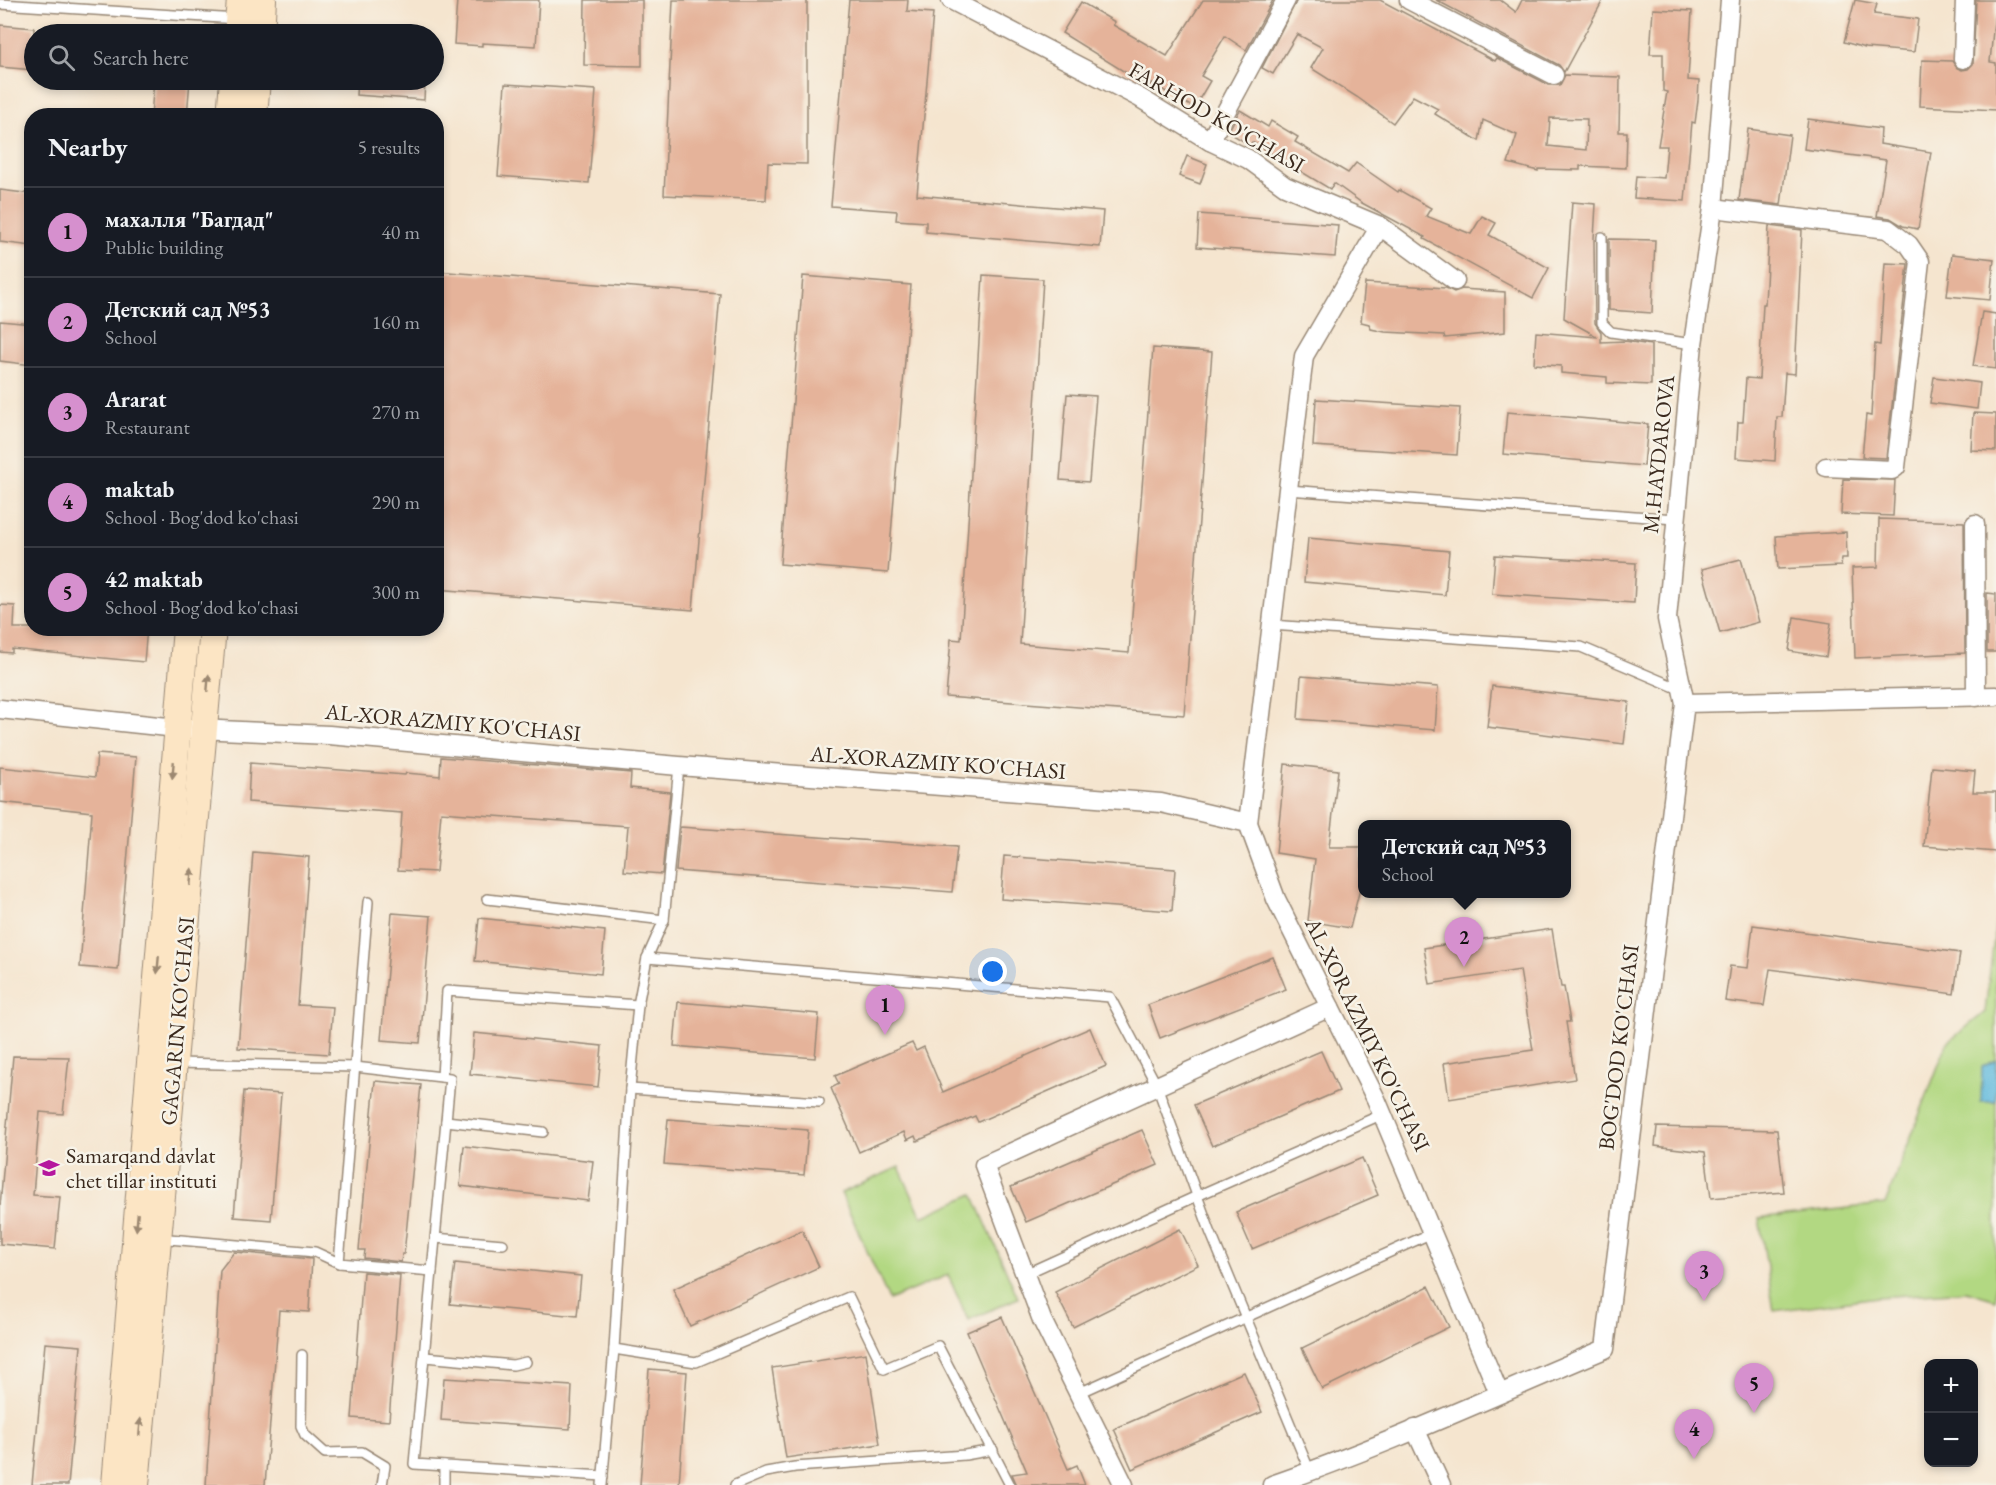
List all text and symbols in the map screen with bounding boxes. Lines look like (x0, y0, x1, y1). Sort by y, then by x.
search box (24, 24, 444, 90)
icon: search (45, 41, 78, 74)
text: Search here (93, 43, 188, 72)
street label: FARHOD KO'CHASI (1123, 55, 1310, 180)
text: Nearby (48, 130, 128, 164)
text: 5 results (357, 134, 420, 160)
text: махалля "Багдад" (105, 205, 273, 234)
text: 1 (62, 219, 73, 245)
text: 40 m (381, 219, 420, 245)
text: Public building (105, 234, 223, 260)
text: Детский сад №53 (105, 295, 270, 324)
text: 2 (62, 309, 73, 335)
text: 160 m (372, 309, 420, 335)
text: School (105, 324, 157, 350)
street label: M.HAYDAROVA (1636, 373, 1681, 535)
text: Ararat (105, 385, 167, 414)
text: 3 (62, 399, 73, 425)
text: 270 m (372, 399, 420, 425)
text: Restaurant (105, 414, 190, 440)
text: maktab (105, 475, 174, 504)
text: 4 (62, 489, 73, 515)
text: 290 m (372, 489, 420, 515)
text: School · Bog'dod ko'chasi (105, 504, 299, 530)
text: 42 maktab (105, 565, 203, 594)
text: 5 (62, 579, 73, 605)
text: 300 m (372, 579, 420, 605)
text: School · Bog'dod ko'chasi (105, 594, 299, 620)
one-way arrow (203, 673, 213, 692)
street label: AL-XORAZMIY KO'CHASI (323, 697, 583, 748)
street label: AL-XORAZMIY KO'CHASI (808, 739, 1068, 786)
one-way arrow (169, 761, 178, 780)
popup (1358, 820, 1571, 898)
text: Детский сад №53 (1382, 832, 1547, 861)
text: School (1382, 861, 1434, 887)
one-way arrow (186, 867, 196, 886)
street label: AL-XORAZMIY KO'CHASI (1298, 912, 1437, 1156)
street label: GAGARIN KO'CHASI (154, 915, 201, 1127)
pin: 2 (1444, 918, 1484, 967)
street label: BOG'DOD KO'CHASI (1591, 942, 1646, 1152)
one-way arrow (153, 955, 162, 974)
your location (978, 957, 1007, 986)
pin: 1 (866, 986, 904, 1035)
place label: Samarqand davlat chet tillar instituti (66, 1141, 217, 1195)
school or university icon: Samarqand davlat chet tillar instituti (37, 1156, 61, 1180)
one-way arrow (132, 1213, 141, 1232)
pin: 3 (1684, 1252, 1724, 1301)
map controls (1924, 1359, 1978, 1467)
button: + (1924, 1359, 1978, 1413)
pin: 5 (1734, 1364, 1774, 1413)
pin: 4 (1674, 1410, 1714, 1459)
button: − (1924, 1413, 1978, 1467)
one-way arrow (136, 1417, 145, 1436)

